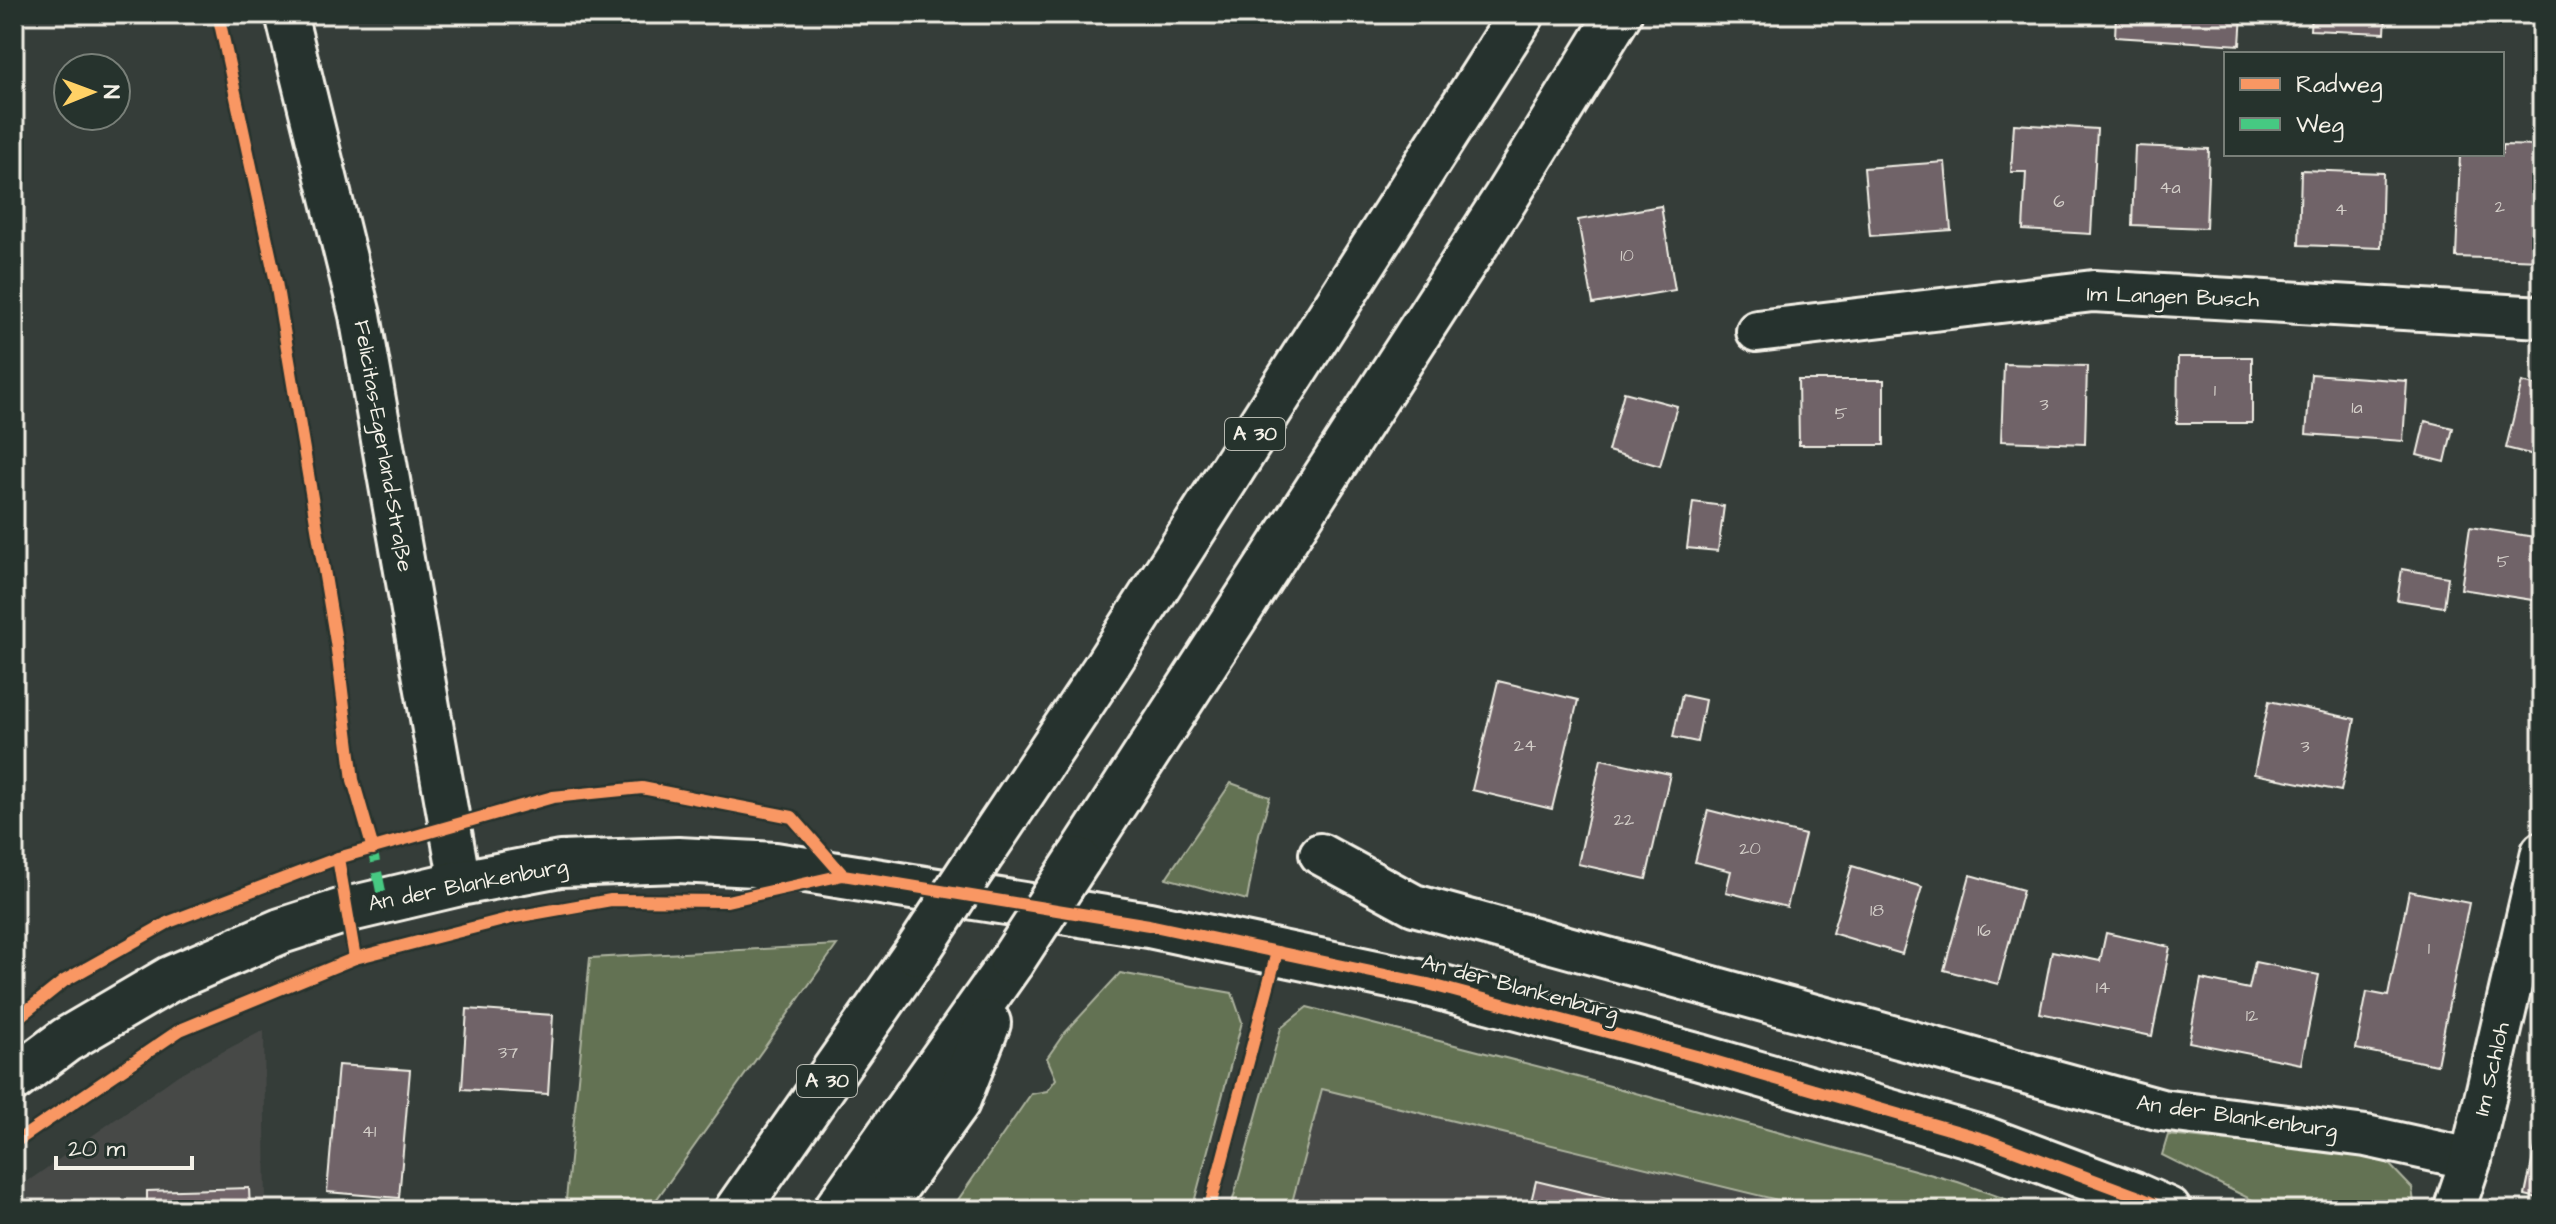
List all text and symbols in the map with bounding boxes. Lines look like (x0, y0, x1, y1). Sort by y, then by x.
north arrow (52, 52, 132, 132)
legend (2224, 52, 2504, 156)
text: Radweg (2296, 68, 2382, 103)
text: N (95, 85, 126, 99)
text: Weg (2296, 108, 2344, 143)
house number: 4a (2159, 175, 2181, 200)
house number: 6 (2053, 189, 2065, 214)
house number: 2 (2495, 194, 2506, 219)
house number: 4 (2335, 197, 2347, 222)
house number: 10 (1620, 243, 1634, 268)
street label: Im Langen Busch (2086, 279, 2260, 317)
street label: Felicitas-Egerland-Straße (345, 318, 420, 575)
house number: 1 (2214, 378, 2216, 403)
house number: 3 (2039, 392, 2049, 417)
house number: 1a (2351, 395, 2363, 420)
house number: 5 (1835, 401, 1848, 426)
road number: A 30 (1225, 418, 1285, 450)
house number: 5 (2497, 549, 2510, 574)
house number: 24 (1514, 733, 1536, 758)
house number: 3 (2300, 734, 2310, 759)
house number: 22 (1614, 807, 1635, 832)
house number: 20 (1739, 836, 1761, 861)
street label: An der Blankenburg (366, 850, 571, 921)
house number: 18 (1870, 898, 1884, 923)
house number: 16 (1977, 918, 1991, 943)
house number: 1 (2428, 936, 2430, 961)
street label: An der Blankenburg (1418, 947, 1622, 1030)
house number: 14 (2096, 975, 2110, 1000)
house number: 12 (2246, 1003, 2259, 1028)
street label: Im Schloh (2466, 1019, 2518, 1119)
house number: 37 (498, 1040, 518, 1065)
road number: A 30 (797, 1065, 857, 1097)
street label: An der Blankenburg (2134, 1088, 2340, 1147)
house number: 41 (362, 1119, 376, 1144)
scale bar (56, 1120, 192, 1170)
text: 20 m (68, 1132, 125, 1166)

